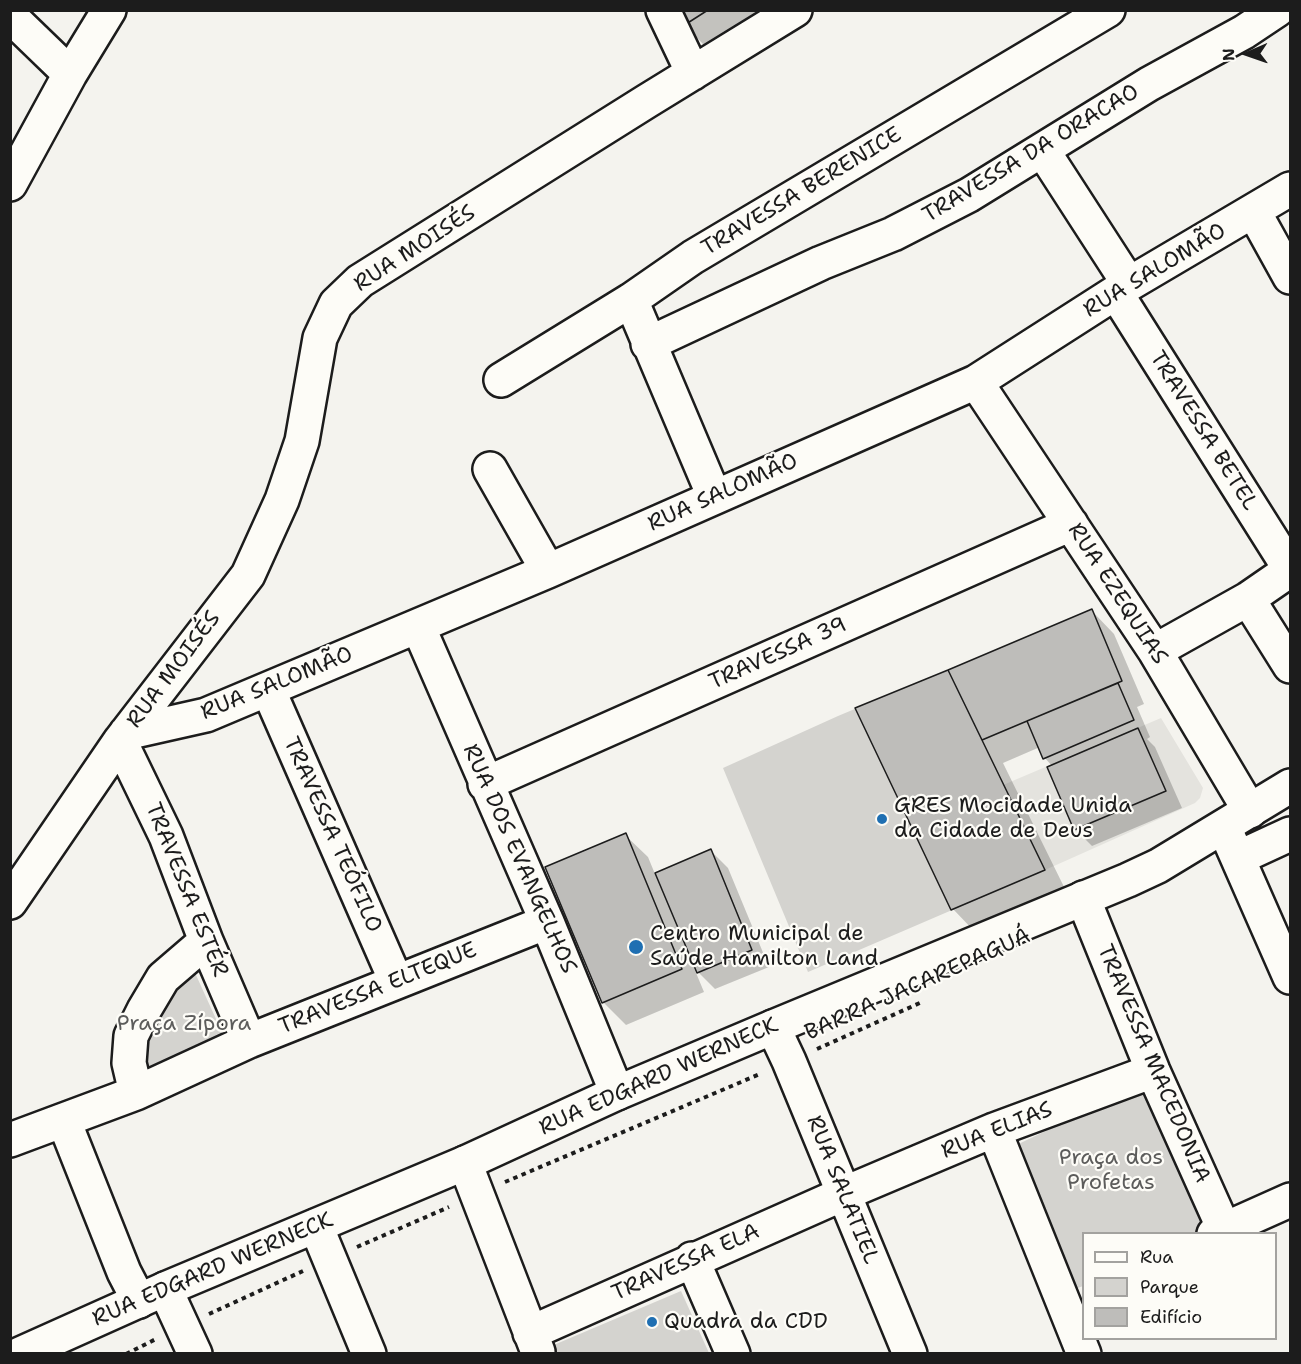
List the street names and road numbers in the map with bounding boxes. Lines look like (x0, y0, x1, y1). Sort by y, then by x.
street label: TRAVESSA DA ORACAO (918, 79, 1144, 229)
street label: TRAVESSA BERENICE (697, 122, 907, 262)
street label: RUA MOISÉS (349, 200, 481, 298)
street label: RUA SALOMÃO (1079, 218, 1231, 324)
street label: TRAVESSA BETEL (1143, 346, 1263, 516)
street label: RUA SALOMÃO (644, 448, 802, 538)
street label: RUA EZEQUIAS (1062, 518, 1172, 670)
street label: RUA MOISÉS (122, 606, 226, 734)
street label: TRAVESSA 39 (705, 612, 851, 696)
street label: RUA SALOMÃO (197, 642, 357, 726)
street label: TRAVESSA TEÓFILO (277, 733, 387, 937)
street label: RUA DOS EVANGELHOS (456, 740, 582, 978)
street label: TRAVESSA ESTÉR (139, 799, 233, 981)
street label: BARRA JACAREPAGUÁ (801, 923, 1035, 1047)
street label: TRAVESSA ELTEQUE (275, 937, 481, 1041)
street label: TRAVESSA MACEDONIA (1091, 941, 1215, 1187)
street label: RUA EDGARD WERNECK (535, 1012, 783, 1142)
street label: RUA ELIAS (938, 1097, 1056, 1165)
street label: RUA SALATIEL (800, 1112, 884, 1268)
street label: RUA EDGARD WERNECK (89, 1207, 337, 1333)
street label: TRAVESSA ELA (608, 1219, 764, 1307)

